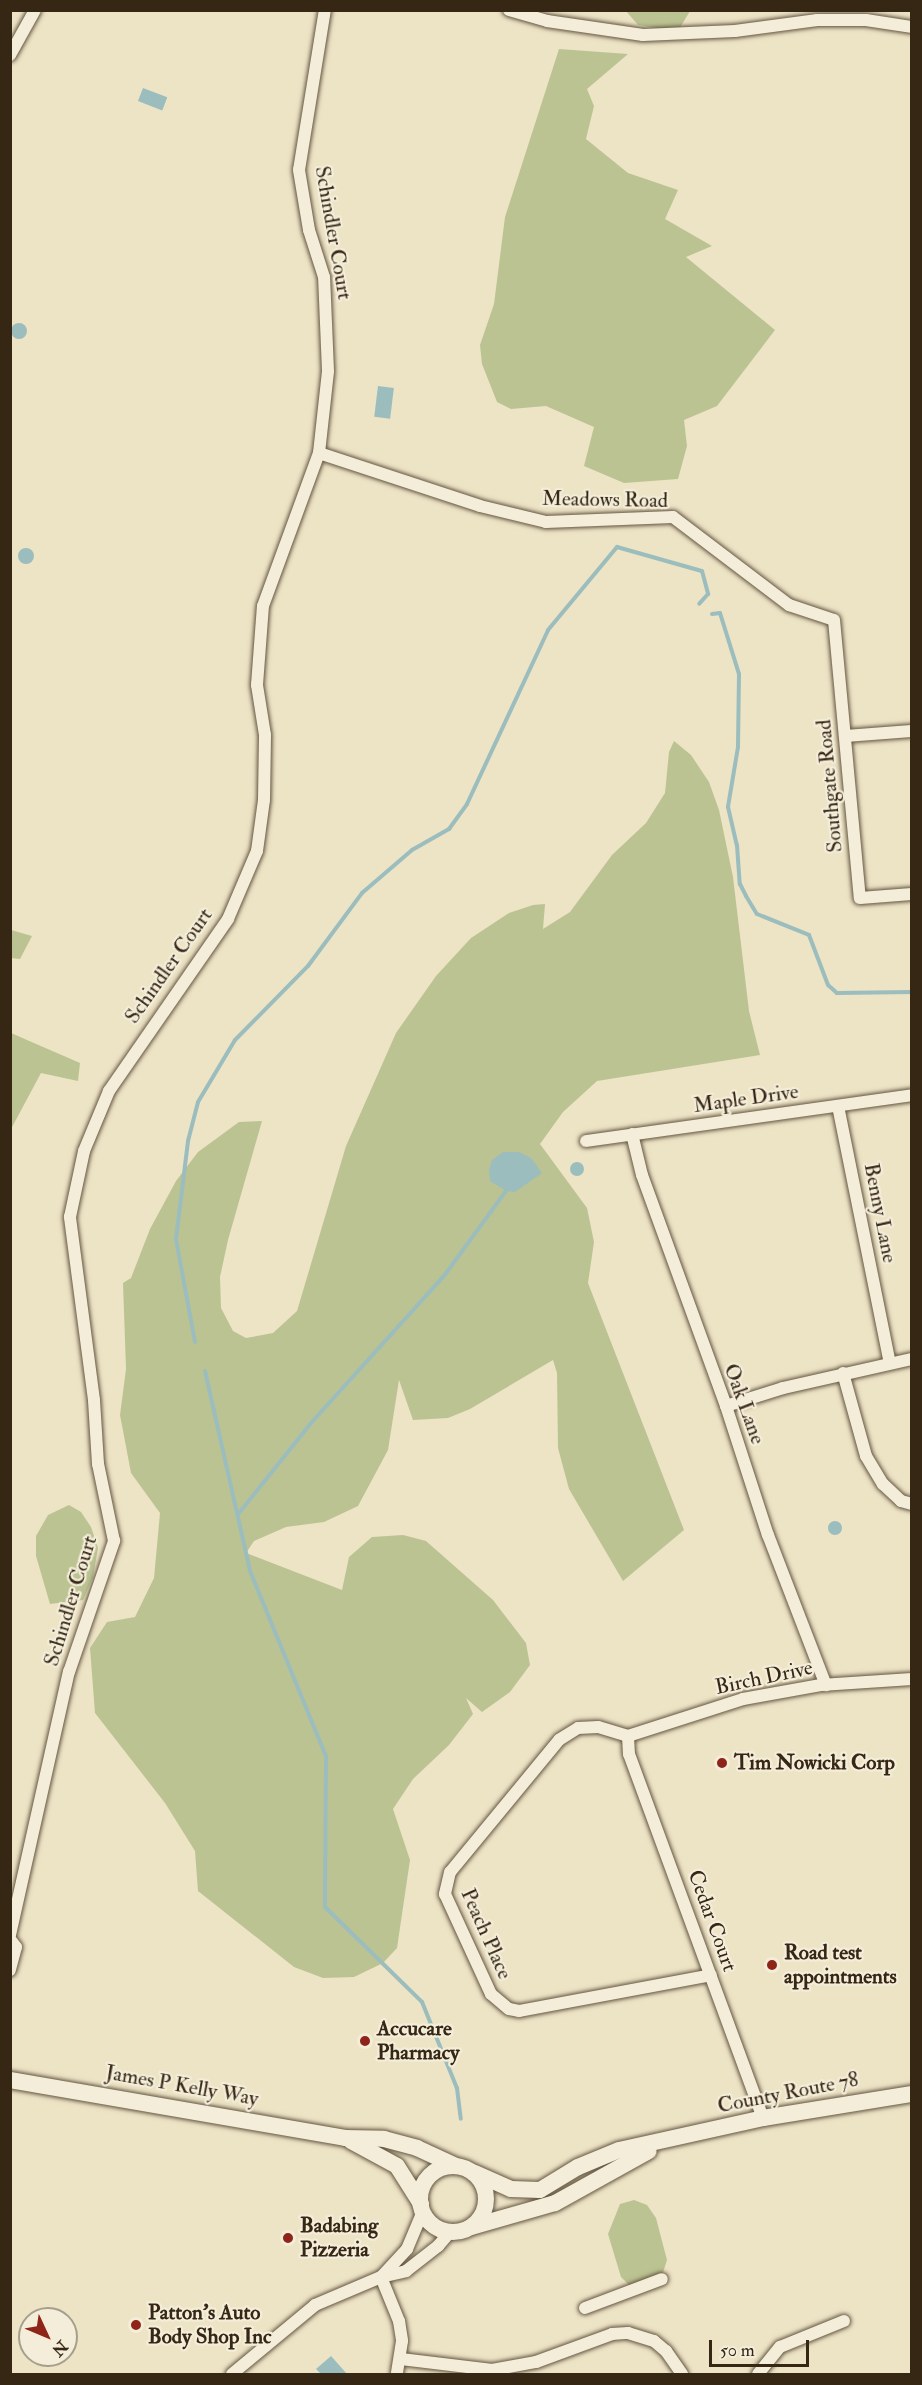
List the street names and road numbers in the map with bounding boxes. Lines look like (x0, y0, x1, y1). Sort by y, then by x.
street label: Schindler Court (309, 164, 357, 302)
street label: Meadows Road (542, 486, 668, 514)
street label: Southgate Road (812, 719, 848, 853)
street label: Schindler Court (120, 903, 218, 1029)
street label: Maple Drive (692, 1079, 800, 1119)
street label: Benny Lane (858, 1161, 902, 1265)
street label: Oak Lane (718, 1360, 770, 1448)
street label: Schindler Court (39, 1533, 103, 1669)
street label: Birch Drive (713, 1655, 815, 1701)
street label: Cedar Court (682, 1867, 742, 1975)
street label: Peach Place (455, 1885, 517, 1983)
street label: James P Kelly Way (104, 2060, 260, 2112)
street label: County Route 78 (716, 2067, 860, 2119)

